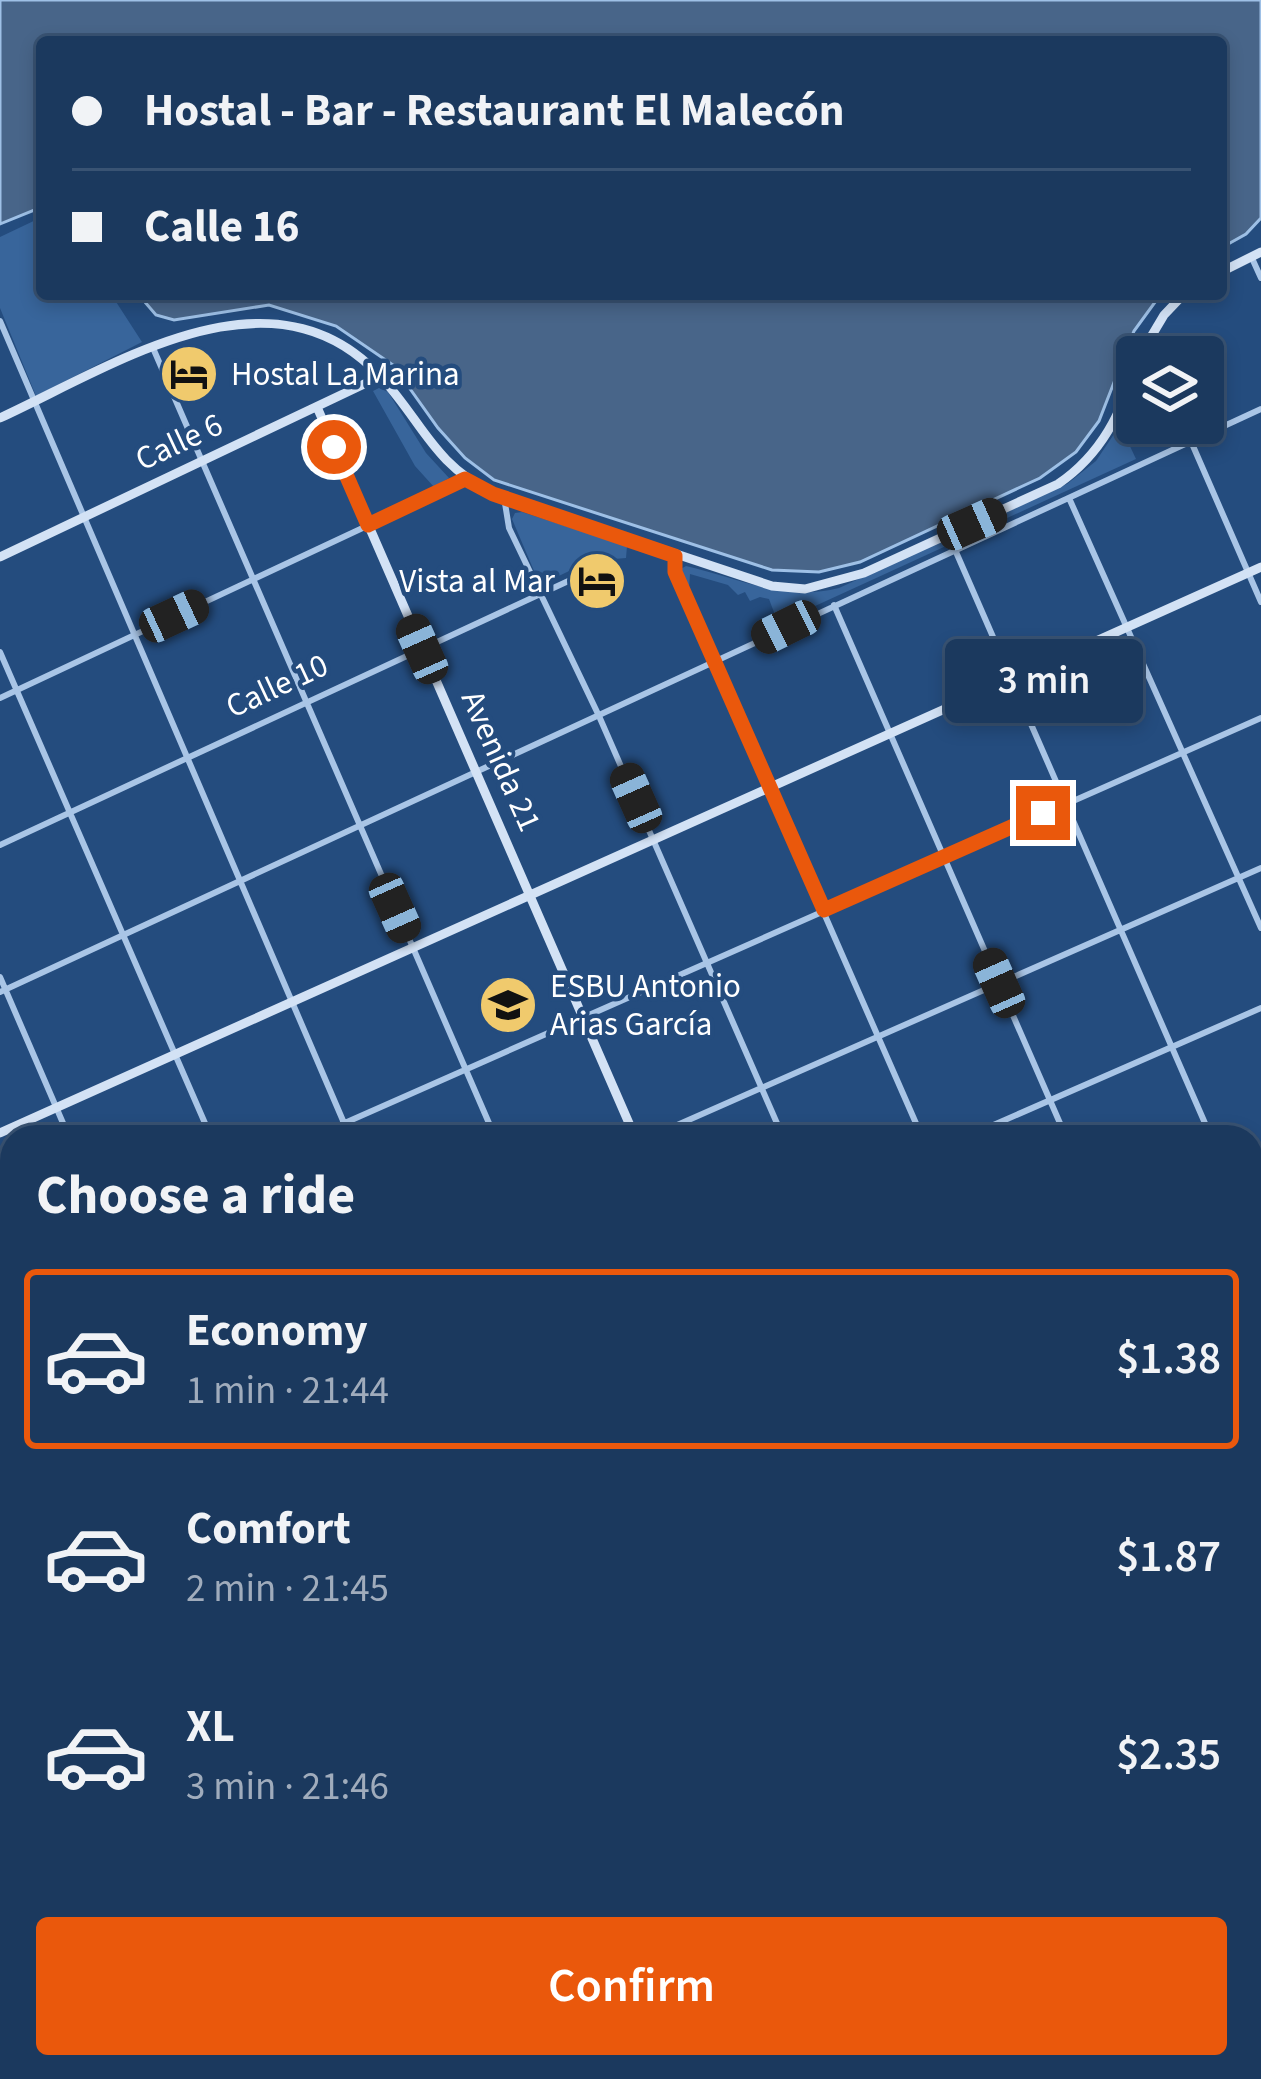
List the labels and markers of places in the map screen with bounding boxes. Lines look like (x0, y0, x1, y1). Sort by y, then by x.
hotel icon: Hostal La Marina (158, 343, 220, 405)
place label: Hostal La Marina (231, 351, 460, 398)
hotel icon: Vista al Mar (566, 550, 628, 612)
place label: Vista al Mar (399, 558, 556, 605)
place label: ESBU Antonio Arias García (550, 963, 741, 1048)
school or university icon: ESBU Antonio Arias García (477, 974, 539, 1036)

